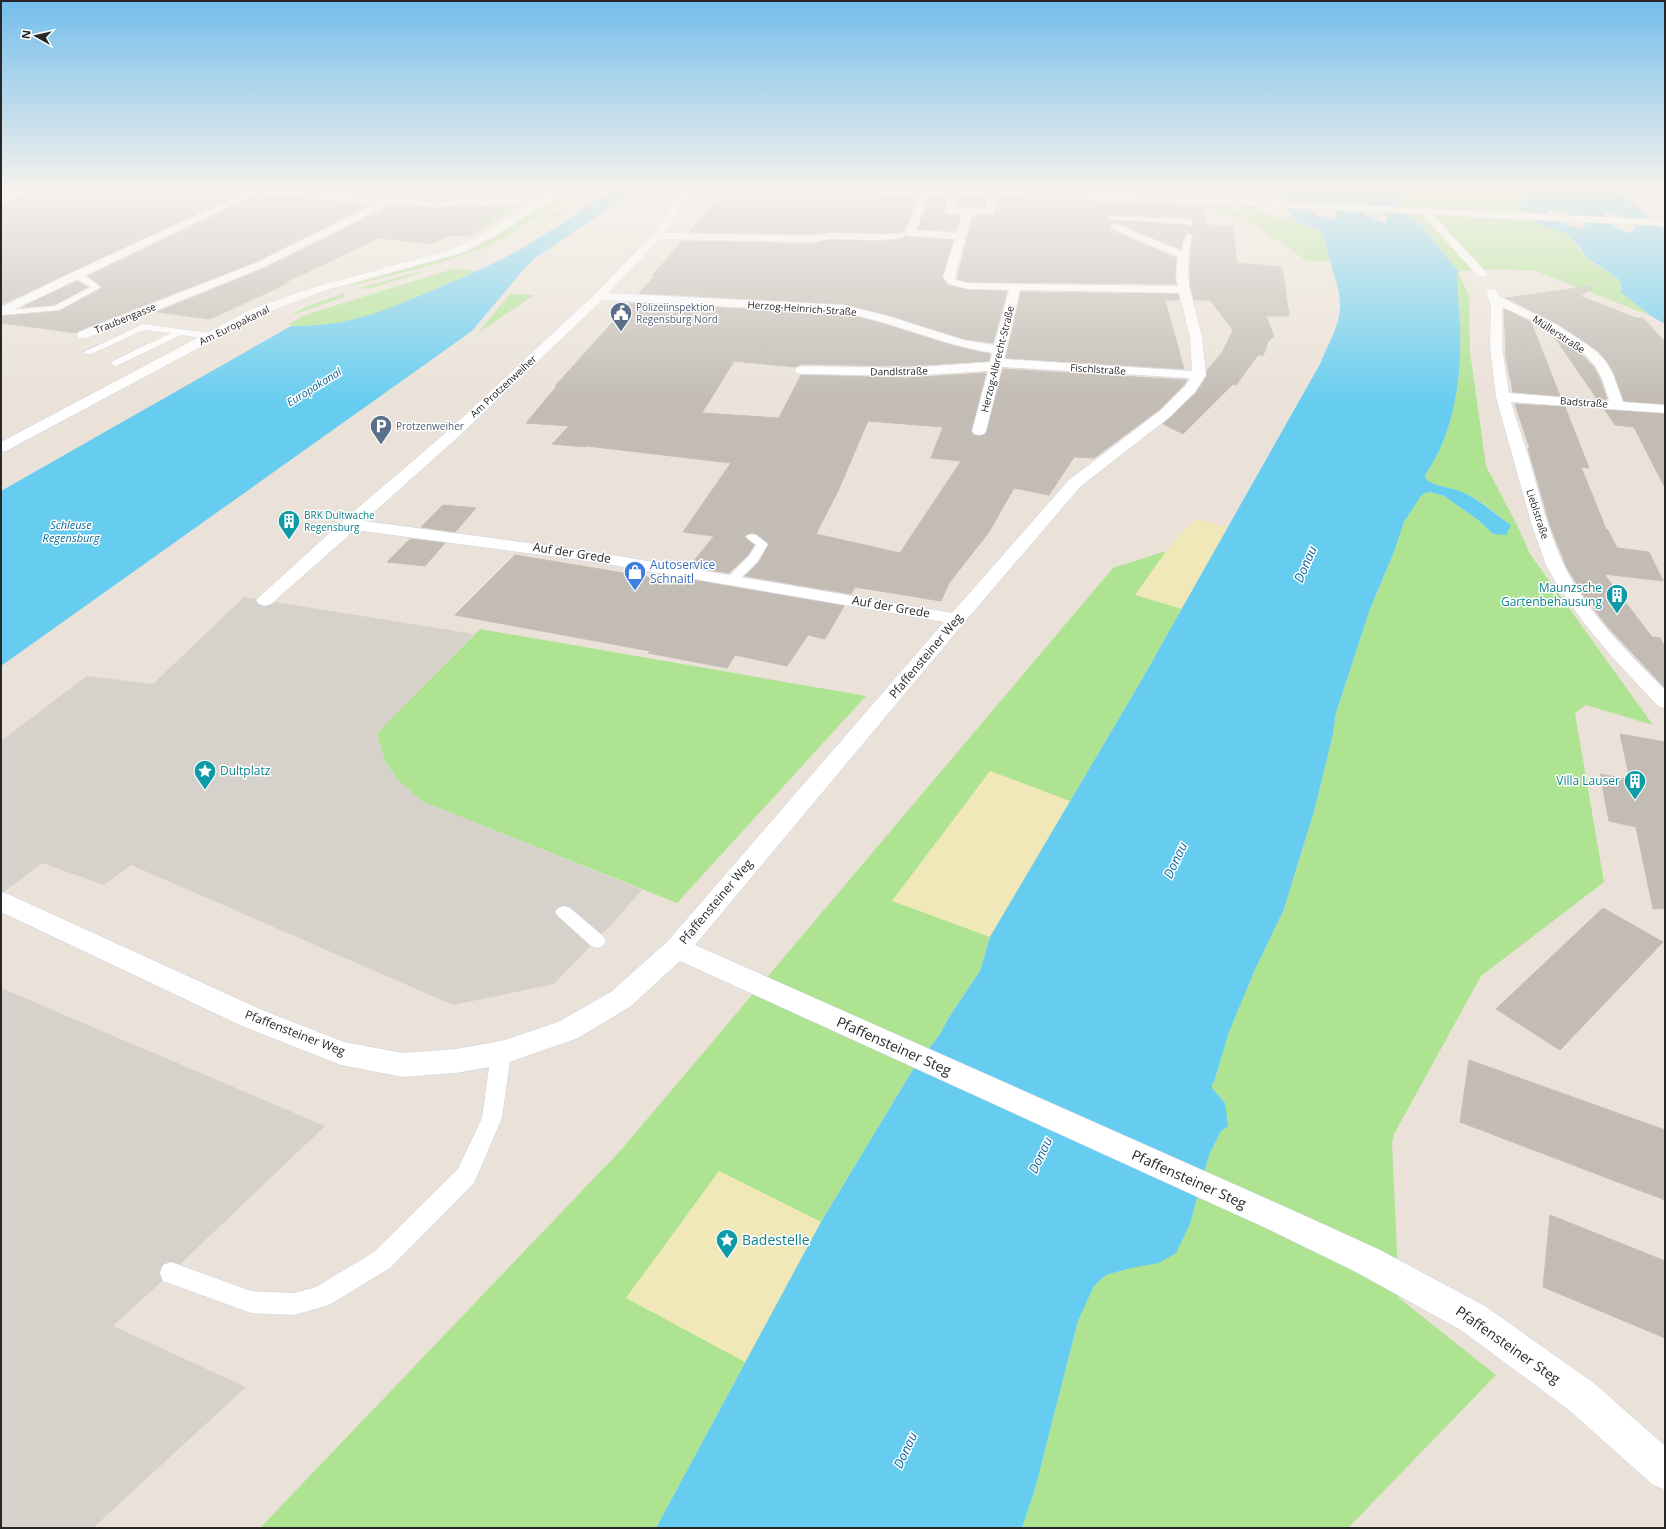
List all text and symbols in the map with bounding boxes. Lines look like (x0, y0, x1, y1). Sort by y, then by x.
north arrow (16, 16, 56, 56)
text: N (18, 29, 34, 40)
street label: Herzog-Heinrich-Straße (747, 297, 857, 319)
street label: Traubengasse (92, 299, 158, 337)
public building icon: Polizeiinspektion Regensburg Nord (608, 300, 634, 333)
place label: Polizeiinspektion Regensburg Nord (636, 300, 718, 326)
street label: Am Europakanal (196, 302, 272, 348)
street label: Herzog-Albrecht-Straße (977, 304, 1017, 414)
street label: Müllerstraße (1530, 312, 1588, 356)
street label: Am Protzenweiher (467, 352, 539, 420)
street label: Fischlstraße (1070, 360, 1127, 378)
street label: Dandlstraße (870, 363, 928, 378)
water label: Europakanal (283, 364, 344, 409)
street label: Badstraße (1560, 393, 1609, 411)
parking icon: Protzenweiher (368, 413, 394, 446)
place label: Protzenweiher (396, 419, 464, 433)
street label: Lieblstraße (1523, 487, 1553, 541)
building icon: BRK Dultwache Regensburg (276, 508, 302, 541)
place label: BRK Dultwache Regensburg (304, 508, 375, 534)
water label: Schleuse Regensburg (43, 517, 101, 545)
street label: Auf der Grede (532, 538, 613, 567)
water label: Donau (1289, 542, 1321, 585)
place label: Autoservice Schnaitl (650, 556, 716, 587)
shop icon: Autoservice Schnaitl (622, 559, 648, 592)
place label: Maunzsche Gartenbehausung (1501, 579, 1602, 610)
building icon: Maunzsche Gartenbehausung (1604, 582, 1630, 615)
street label: Auf der Grede (851, 591, 932, 622)
street label: Pfaffensteiner Weg (885, 609, 967, 702)
place icon: Dultplatz (192, 758, 218, 791)
place label: Dultplatz (220, 762, 271, 779)
building icon: Villa Lauser (1622, 768, 1648, 801)
place label: Villa Lauser (1556, 772, 1620, 789)
water label: Donau (1159, 838, 1191, 881)
street label: Pfaffensteiner Weg (675, 855, 757, 948)
street label: Pfaffensteiner Weg (243, 1006, 348, 1060)
street label: Pfaffensteiner Steg (834, 1012, 955, 1080)
water label: Donau (1024, 1133, 1056, 1176)
street label: Pfaffensteiner Steg (1129, 1145, 1250, 1213)
place icon: Badestelle (714, 1227, 740, 1260)
place label: Badestelle (742, 1230, 810, 1249)
street label: Pfaffensteiner Steg (1452, 1301, 1565, 1388)
water label: Donau (889, 1428, 921, 1471)

